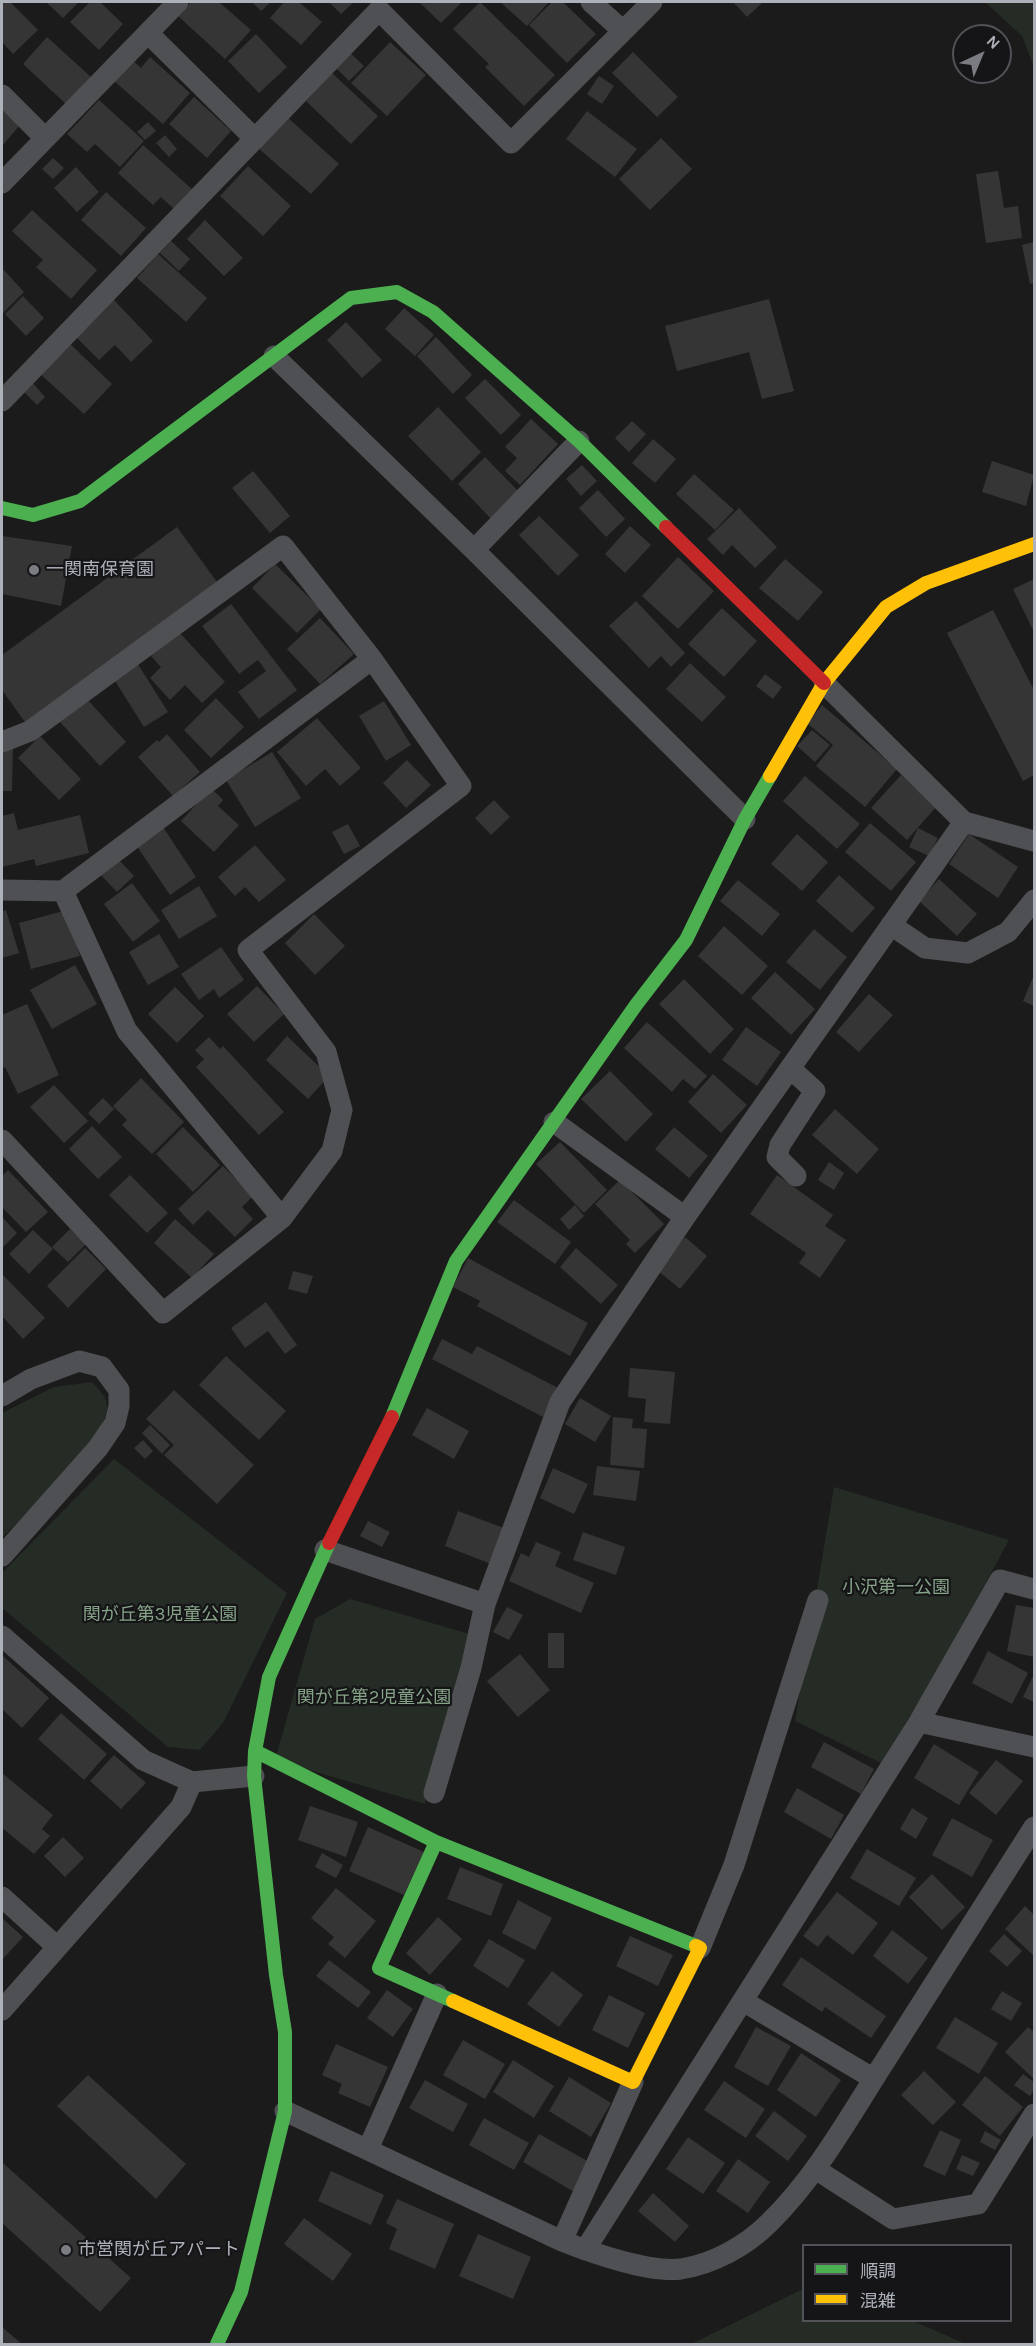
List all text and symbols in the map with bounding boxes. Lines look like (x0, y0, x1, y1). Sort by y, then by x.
north arrow (952, 24, 1012, 84)
text: N (983, 31, 1004, 53)
place label: 一関南保育園 (46, 559, 154, 581)
marker: 一関南保育園 (27, 563, 41, 577)
park label: 小沢第一公園 (842, 1577, 950, 1599)
park label: 関が丘第3児童公園 (83, 1604, 237, 1626)
park label: 関が丘第2児童公園 (297, 1687, 451, 1709)
place label: 市営関が丘アパート (78, 2239, 240, 2261)
marker: 市営関が丘アパート (59, 2243, 73, 2257)
legend (802, 2244, 1012, 2322)
text: 順調 (860, 2260, 896, 2282)
text: 混雑 (860, 2290, 896, 2312)

